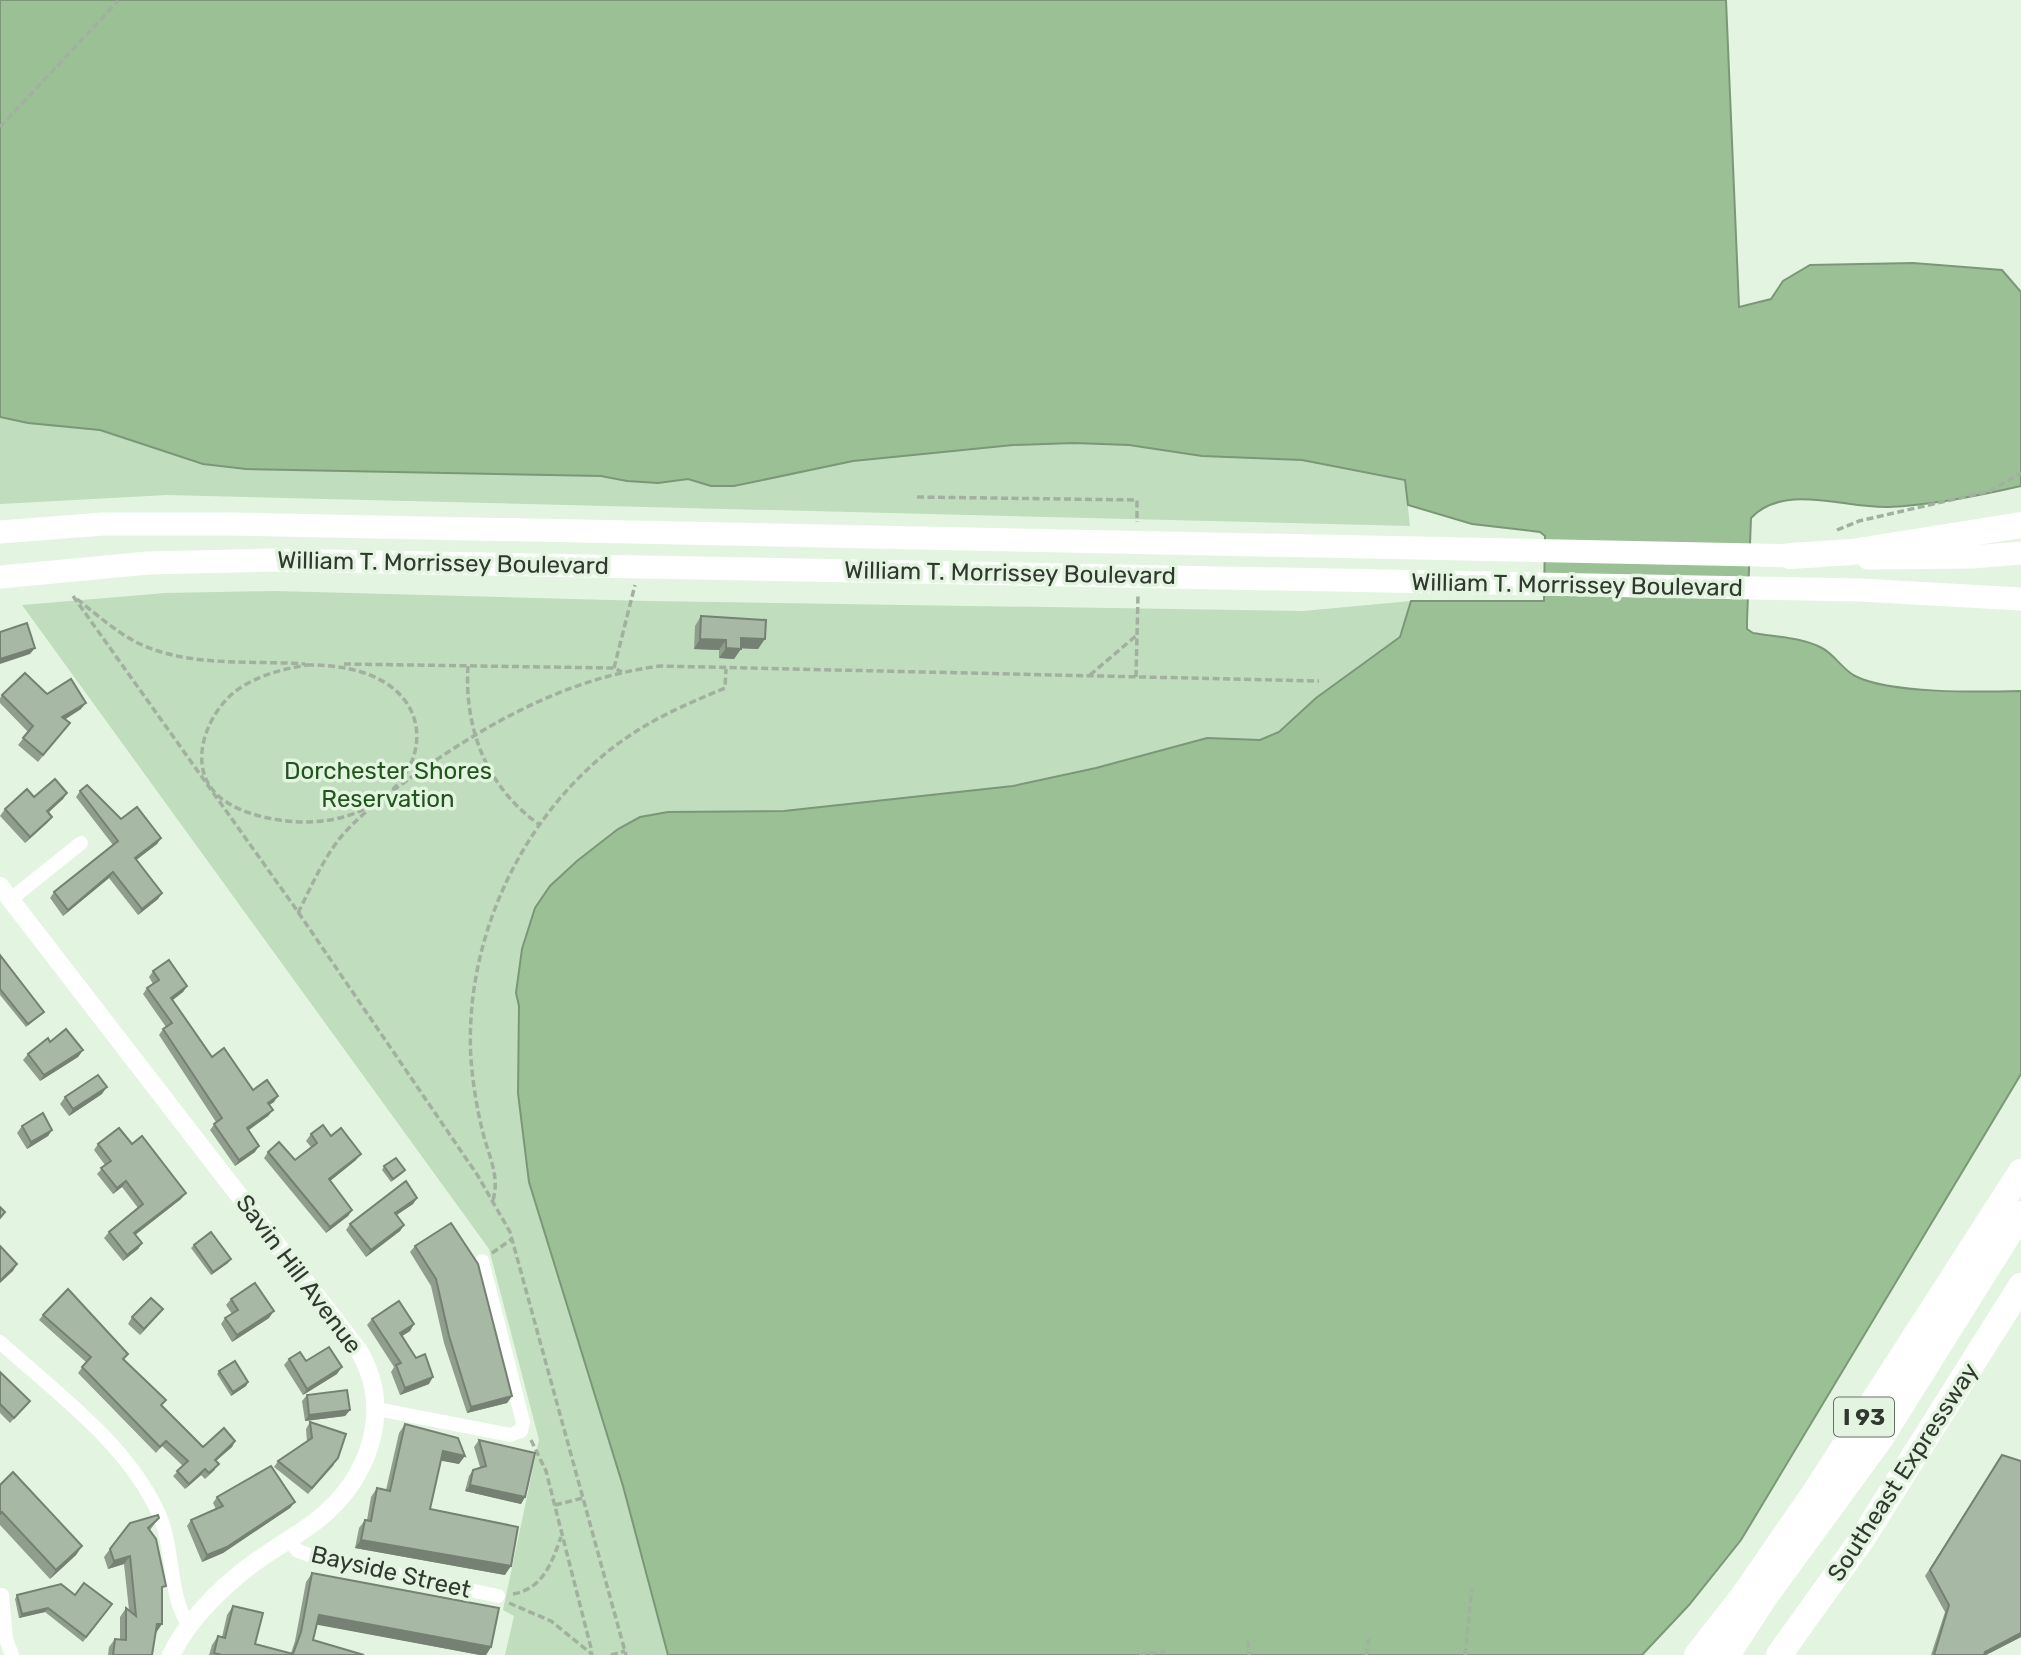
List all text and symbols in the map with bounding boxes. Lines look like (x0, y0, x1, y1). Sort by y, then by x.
street label: William T. Morrissey Boulevard (277, 546, 609, 580)
street label: William T. Morrissey Boulevard (844, 556, 1176, 590)
street label: William T. Morrissey Boulevard (1411, 568, 1743, 602)
park label: Dorchester Shores Reservation (284, 757, 492, 813)
street label: Savin Hill Avenue (230, 1189, 368, 1359)
street label: Southeast Expressway (1822, 1358, 1984, 1586)
road number: I 93 (1834, 1398, 1894, 1436)
street label: Bayside Street (308, 1540, 474, 1604)

